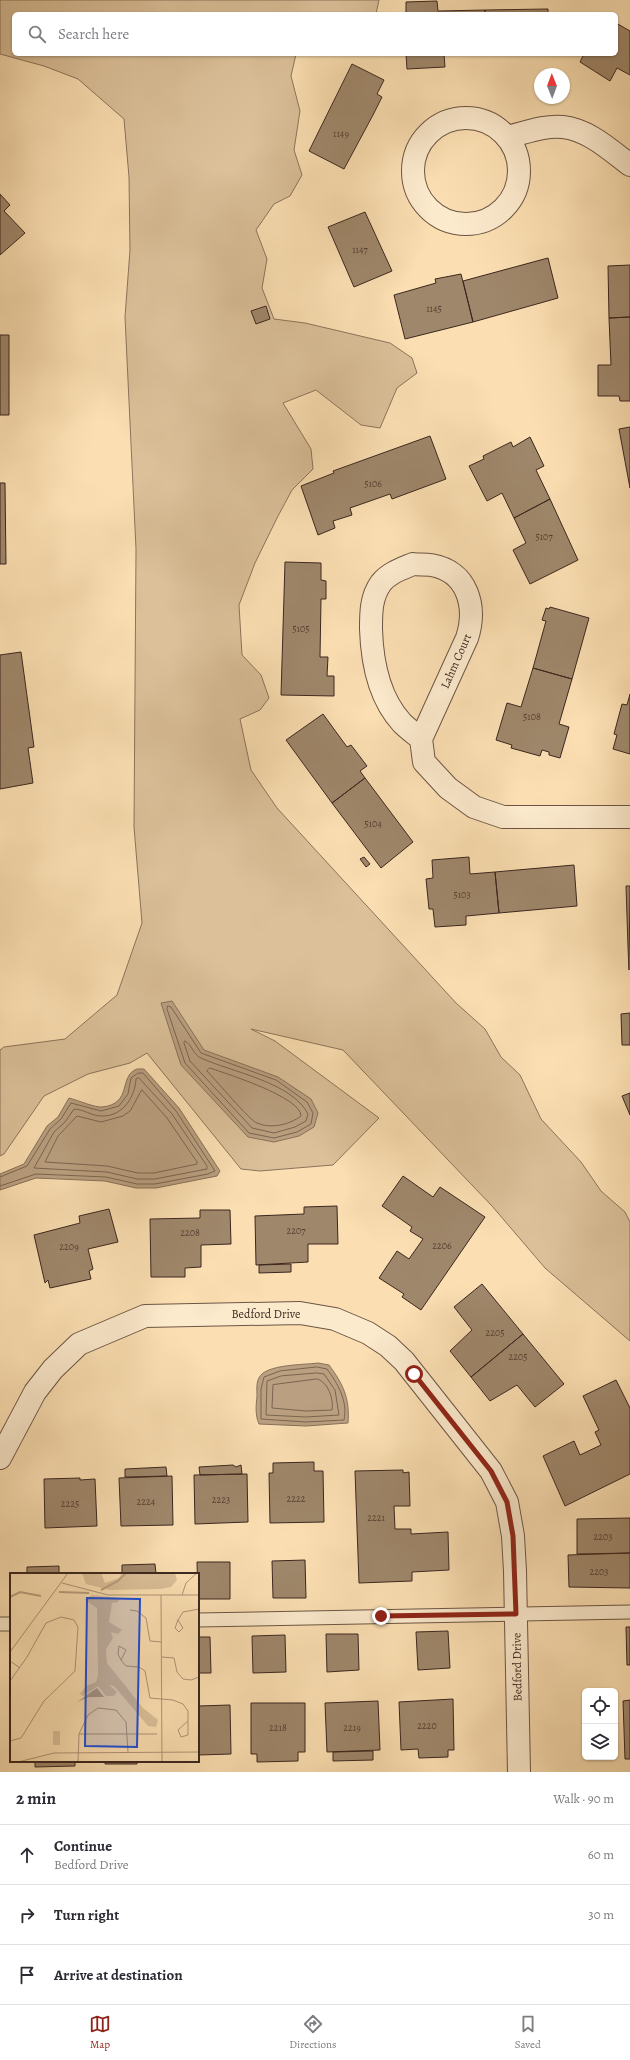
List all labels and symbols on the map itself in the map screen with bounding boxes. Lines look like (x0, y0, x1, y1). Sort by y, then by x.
north arrow (534, 68, 570, 104)
house number: 1149 (333, 127, 349, 140)
house number: 1147 (352, 243, 369, 256)
house number: 1145 (426, 302, 442, 315)
house number: 5106 (364, 477, 382, 490)
house number: 5107 (535, 530, 553, 543)
house number: 5105 (292, 622, 310, 635)
street label: Lahm Court (437, 631, 475, 691)
house number: 5108 (523, 710, 541, 723)
house number: 5104 (364, 817, 382, 830)
house number: 5103 (453, 888, 471, 901)
house number: 2207 (286, 1224, 306, 1237)
house number: 2208 (180, 1226, 200, 1239)
house number: 2206 (432, 1239, 452, 1252)
house number: 2209 (59, 1240, 79, 1253)
street label: Bedford Drive (232, 1306, 300, 1322)
house number: 2205 (485, 1326, 505, 1339)
house number: 2205 (508, 1350, 528, 1363)
route start (405, 1365, 423, 1383)
house number: 2222 (287, 1492, 306, 1505)
house number: 2223 (212, 1493, 230, 1506)
house number: 2224 (137, 1495, 156, 1508)
house number: 2225 (61, 1497, 79, 1510)
house number: 2221 (367, 1511, 385, 1524)
house number: 2203 (594, 1530, 613, 1543)
house number: 2203 (590, 1565, 609, 1578)
inset map (10, 1573, 199, 1762)
route end (372, 1607, 390, 1625)
street label: Bedford Drive (508, 1632, 526, 1702)
house number: 2220 (417, 1719, 437, 1732)
house number: 2218 (269, 1721, 287, 1734)
house number: 2219 (343, 1721, 361, 1734)

